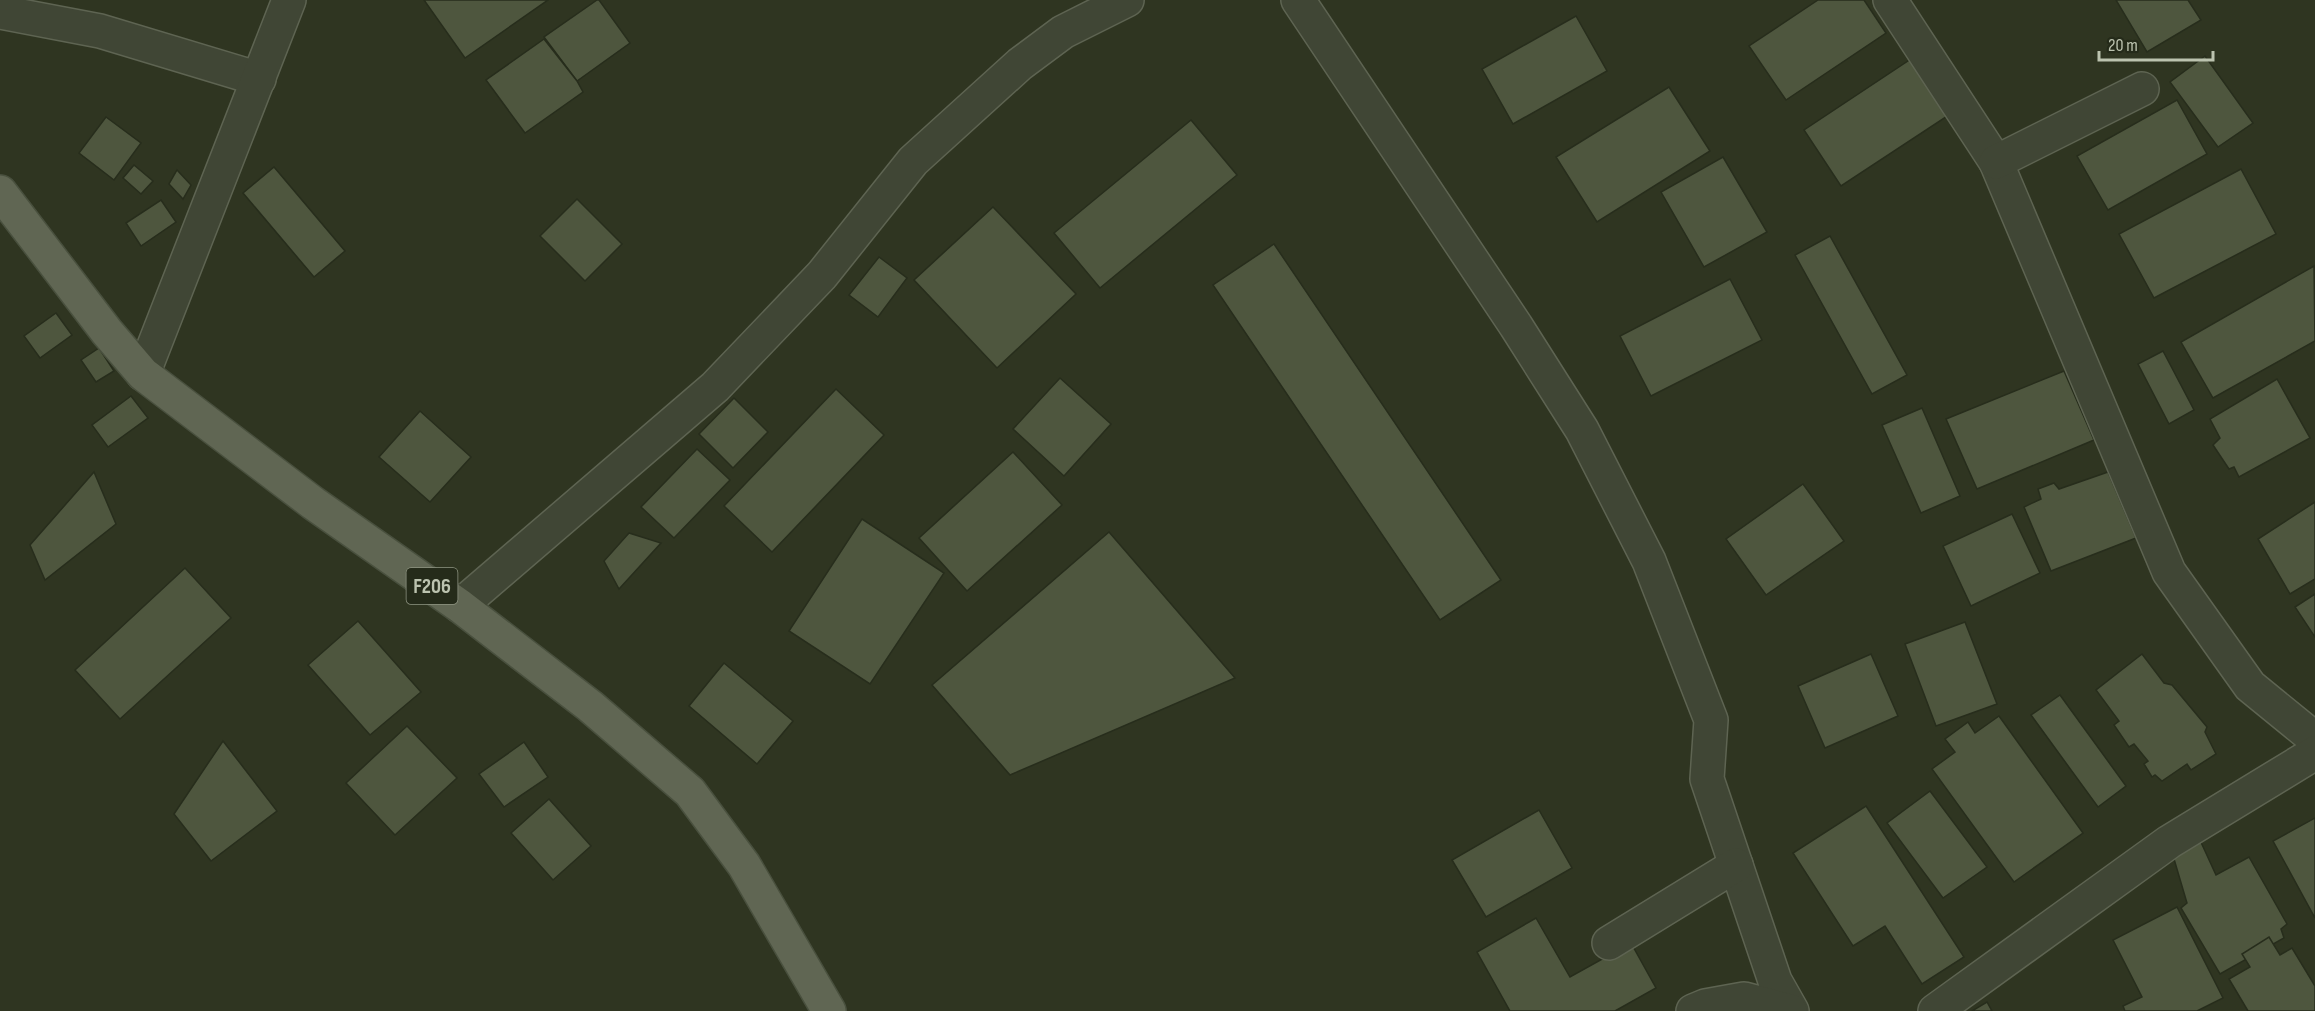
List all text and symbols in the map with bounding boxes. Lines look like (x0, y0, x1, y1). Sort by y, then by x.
scale bar (2099, 24, 2213, 62)
text: 20 m (2108, 35, 2138, 56)
road number: F206 (406, 568, 458, 604)

